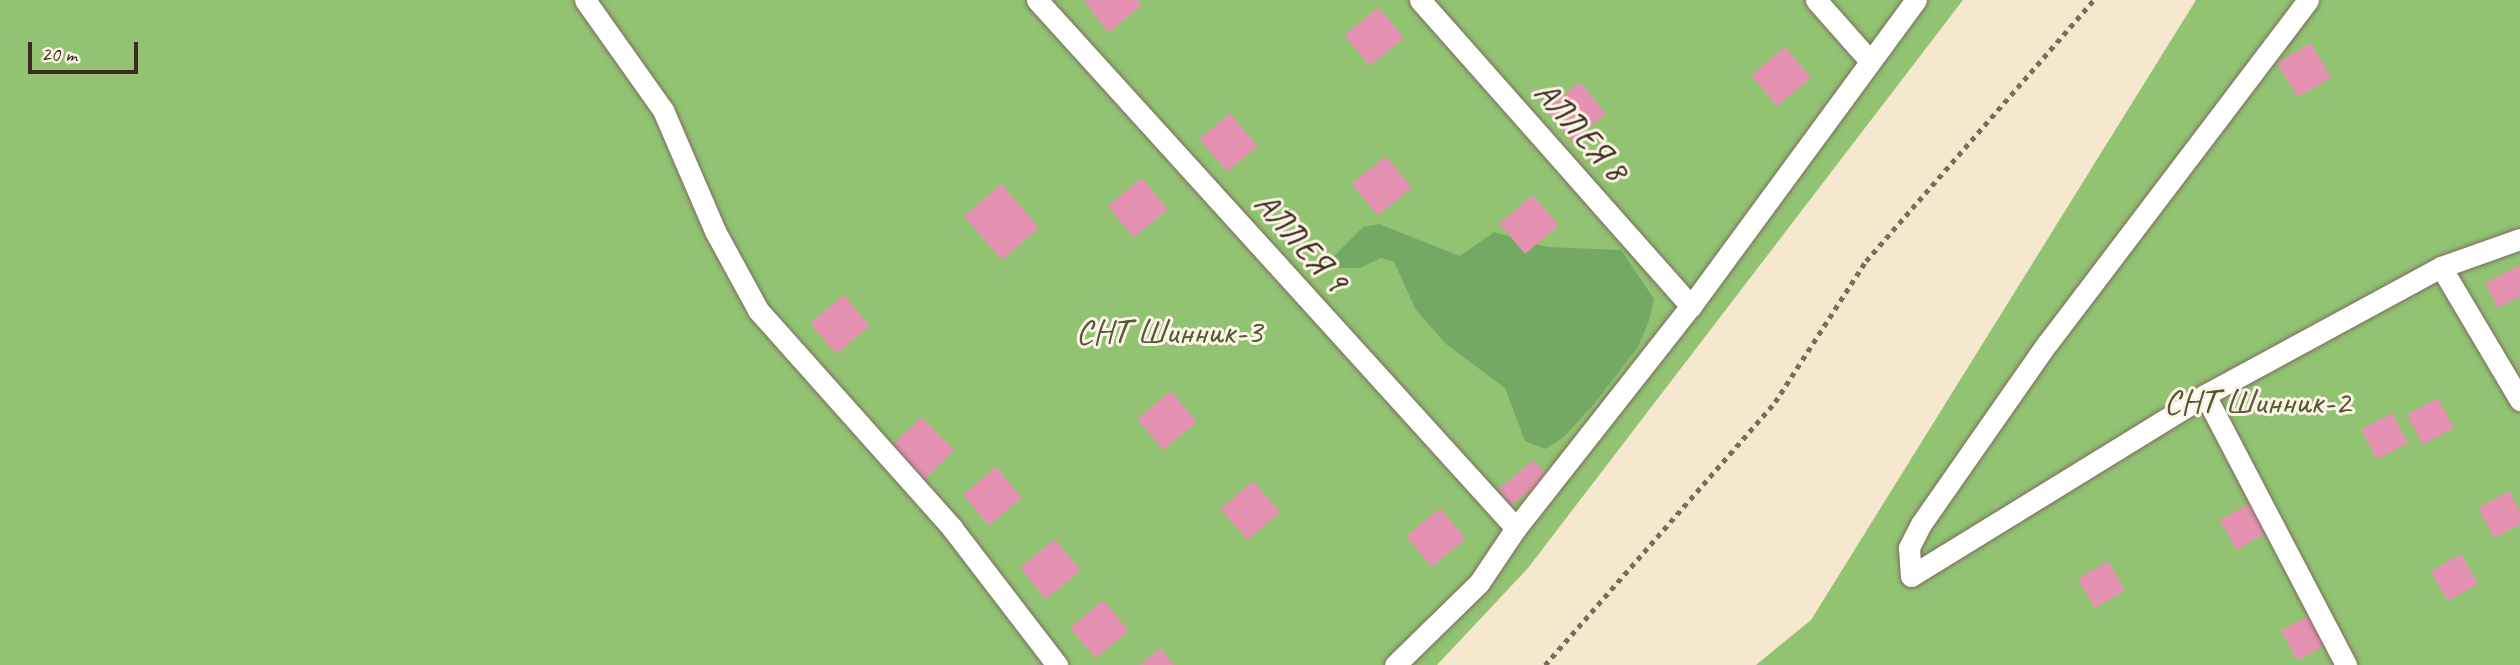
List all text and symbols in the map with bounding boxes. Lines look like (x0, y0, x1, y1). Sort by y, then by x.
scale bar (32, 28, 142, 72)
text: 20 m (41, 41, 77, 67)
street label: АЛЛЕЯ 8 (1525, 72, 1637, 190)
street label: АЛЛЕЯ 9 (1245, 183, 1357, 301)
park label: СНТ Шинник-3 (1076, 311, 1262, 353)
park label: СНТ Шинник-2 (2164, 381, 2350, 423)

